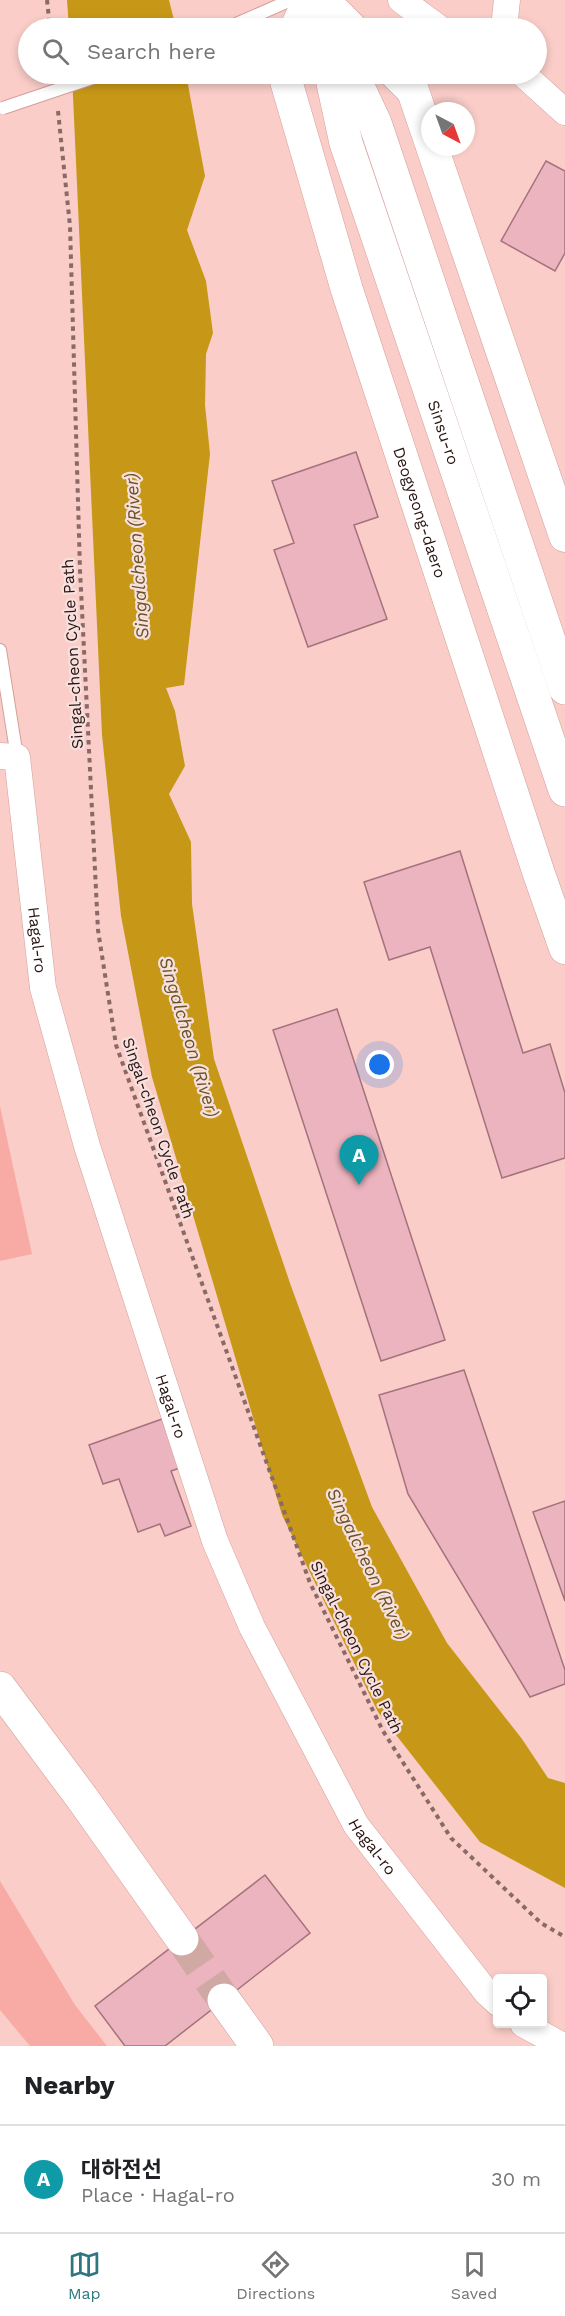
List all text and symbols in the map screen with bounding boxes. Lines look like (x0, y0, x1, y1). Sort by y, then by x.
search box (18, 18, 547, 84)
icon: search (39, 35, 72, 68)
text: Search here (87, 39, 216, 64)
north arrow (421, 102, 475, 156)
street label: Sinsu-ro (424, 398, 463, 467)
street label: Deogyeong-daero (389, 444, 450, 580)
water label: Singalcheon (River) (120, 472, 153, 640)
street label: Singal-cheon Cycle Path (58, 558, 87, 749)
street label: Hagal-ro (24, 906, 50, 974)
water label: Singalcheon (River) (155, 954, 224, 1119)
street label: Singal-cheon Cycle Path (119, 1035, 198, 1221)
your location (365, 1050, 394, 1079)
pin: A (340, 1136, 378, 1185)
street label: Hagal-ro (152, 1372, 190, 1441)
water label: Singalcheon (River) (323, 1484, 414, 1643)
street label: Singal-cheon Cycle Path (306, 1558, 407, 1737)
street label: Hagal-ro (344, 1815, 400, 1879)
map controls (493, 1974, 547, 2028)
button: locate (493, 1974, 547, 2028)
text: Nearby (24, 2070, 115, 2100)
text: 대하전선 (81, 2157, 162, 2182)
text: A (37, 2167, 50, 2191)
text: 30 m (491, 2167, 541, 2191)
text: Place · Hagal-ro (81, 2183, 235, 2207)
tab: Map (68, 2248, 101, 2303)
tab: Directions (236, 2248, 315, 2303)
tab: Saved (451, 2248, 497, 2303)

